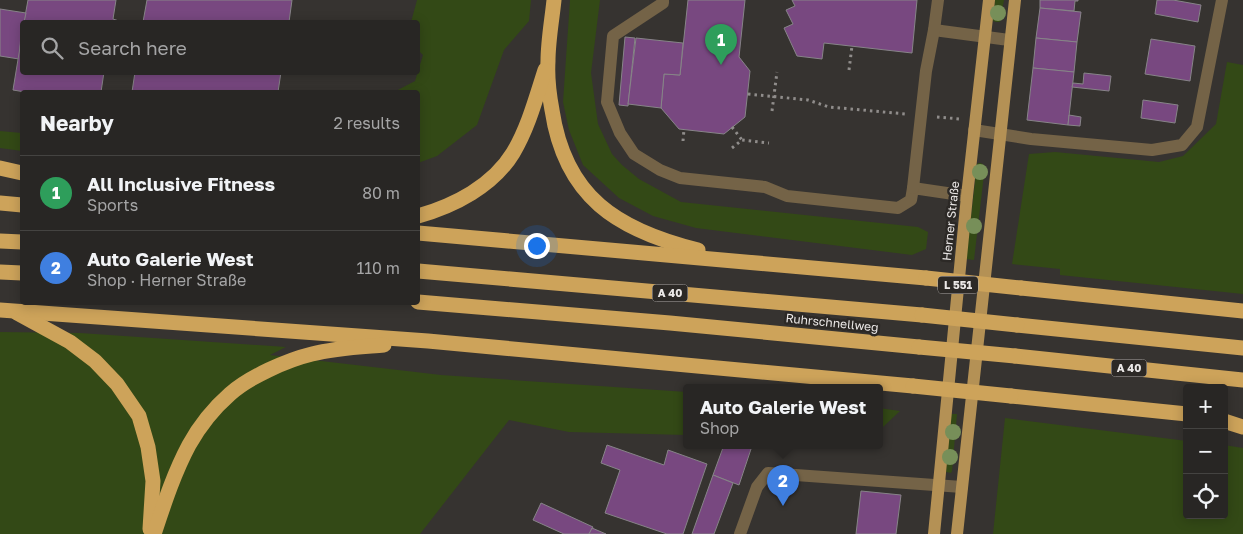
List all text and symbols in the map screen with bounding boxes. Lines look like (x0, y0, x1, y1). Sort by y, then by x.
search box (20, 20, 420, 75)
pin: 1 (705, 24, 737, 65)
icon: search (38, 34, 66, 62)
text: Search here (78, 36, 187, 59)
text: Nearby (40, 110, 114, 136)
text: 2 results (334, 113, 400, 133)
text: All Inclusive Fitness (87, 172, 275, 195)
street label: Herner Straße (939, 180, 962, 262)
text: 1 (52, 183, 60, 203)
text: 80 m (362, 183, 400, 203)
text: Sports (87, 195, 138, 215)
your location (524, 233, 550, 259)
text: Auto Galerie West (87, 247, 254, 270)
text: 2 (51, 258, 61, 278)
text: 110 m (356, 258, 400, 278)
text: Shop · Herner Straße (87, 270, 246, 290)
road number: L 551 (938, 276, 978, 294)
road number: A 40 (652, 284, 688, 302)
street label: Ruhrschnellweg (785, 310, 879, 335)
road number: A 40 (1112, 359, 1146, 376)
popup (683, 384, 883, 449)
map controls (1183, 384, 1228, 519)
button: + (1183, 384, 1228, 429)
text: Auto Galerie West (700, 395, 866, 418)
text: Shop (700, 418, 739, 438)
button: − (1183, 429, 1228, 474)
pin: 2 (767, 465, 799, 506)
button: locate (1183, 474, 1228, 519)

